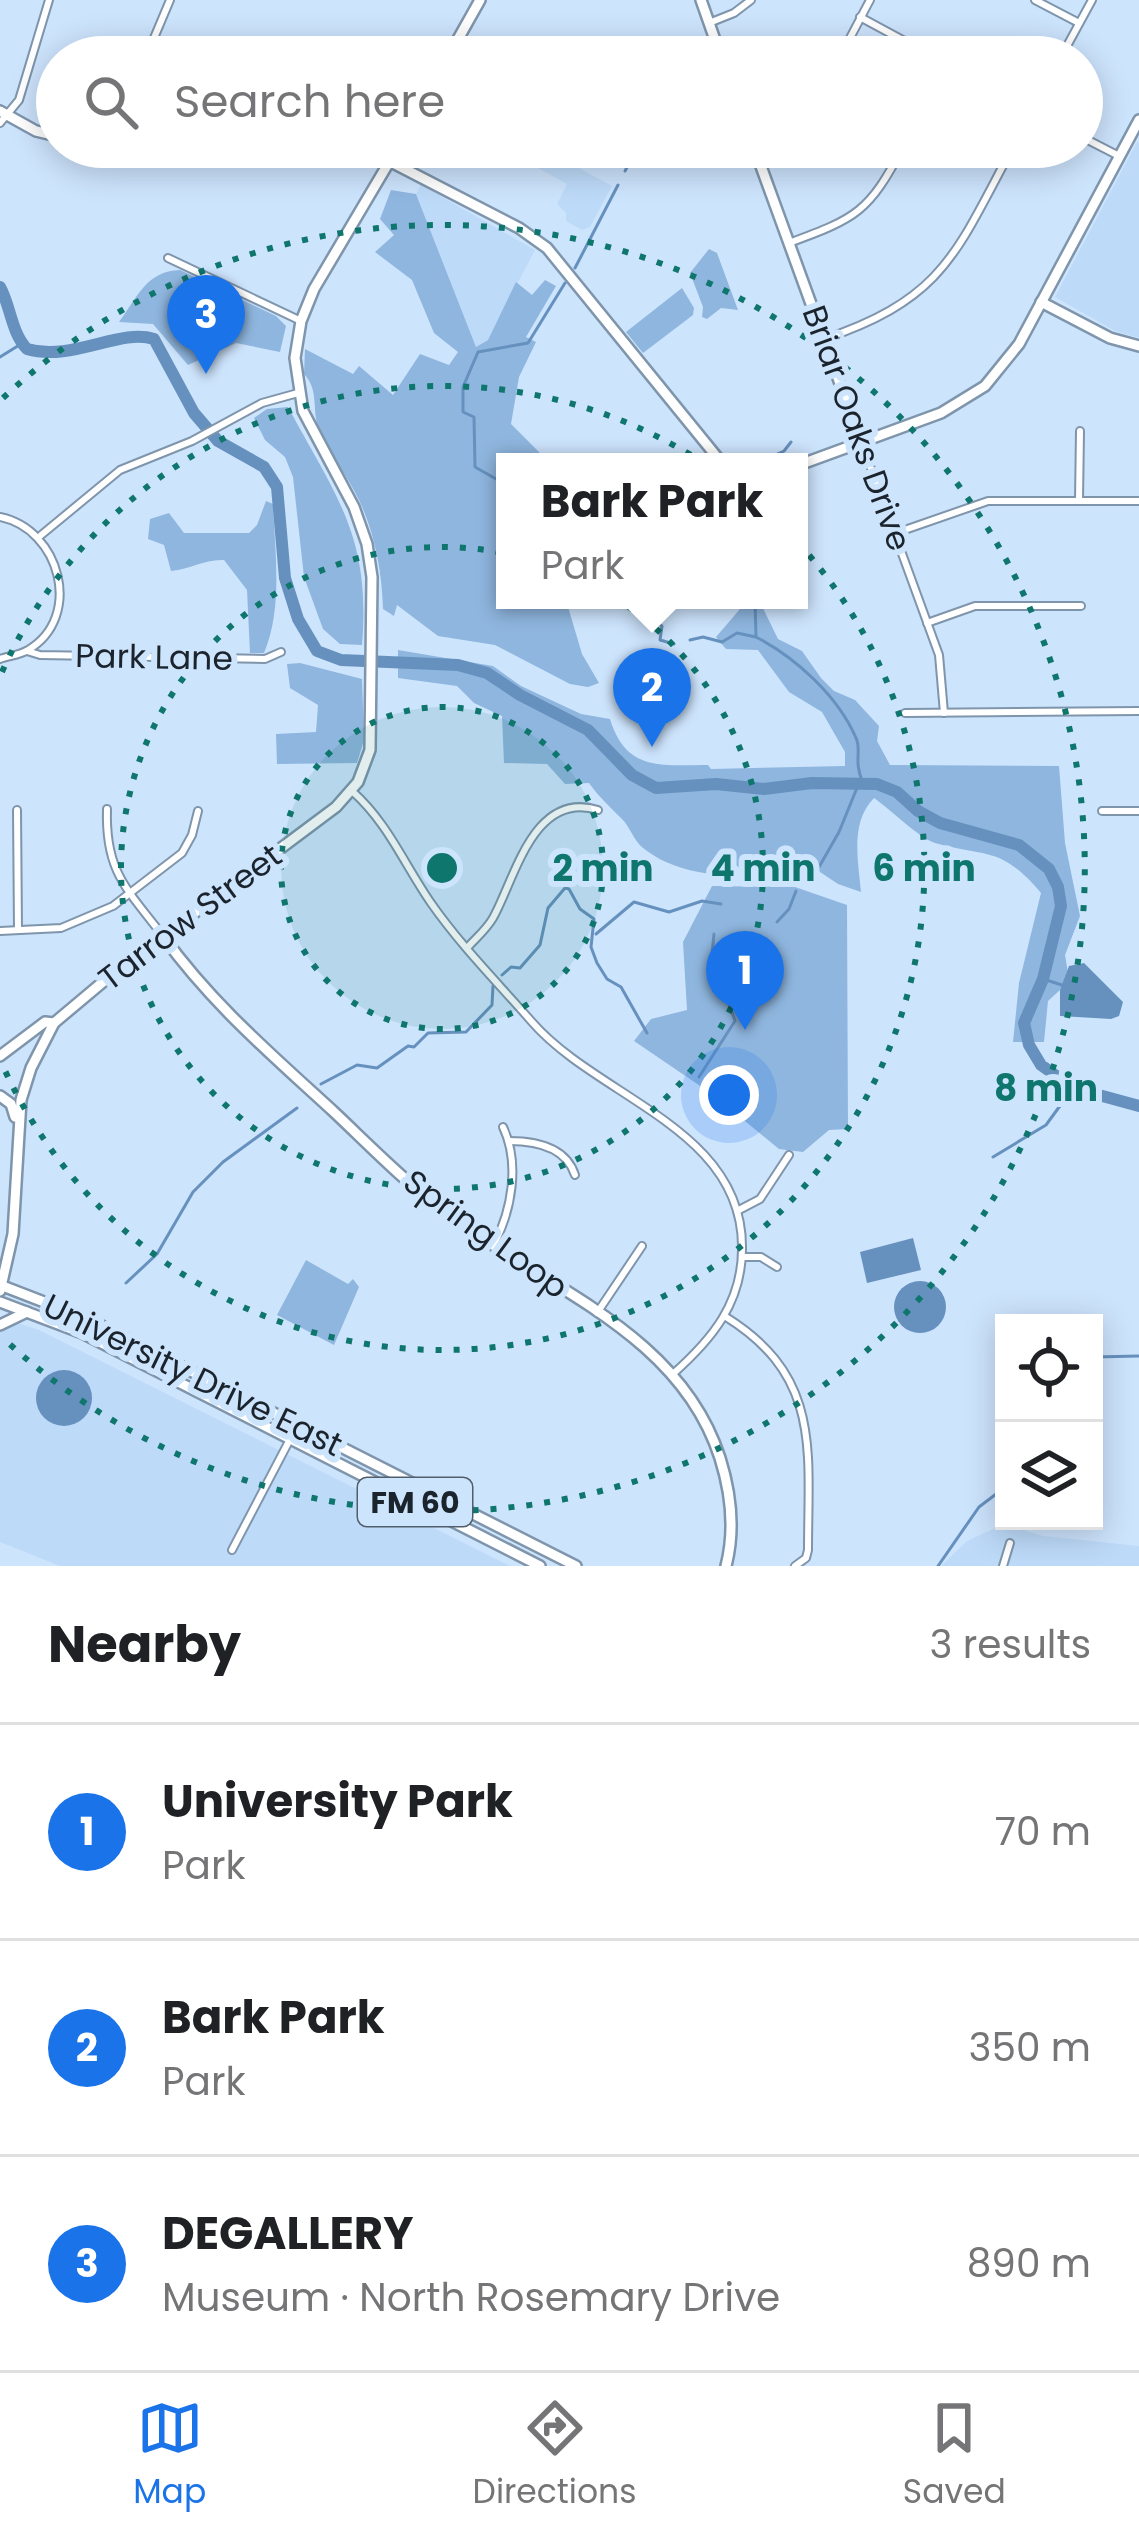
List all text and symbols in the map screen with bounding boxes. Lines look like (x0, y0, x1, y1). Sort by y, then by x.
search box (36, 36, 1103, 168)
icon: search (78, 69, 144, 135)
text: Search here (174, 70, 445, 133)
pin: 3 (167, 275, 245, 374)
street label: Briar Oaks Drive (791, 299, 923, 557)
popup (496, 453, 808, 609)
text: Bark Park (541, 470, 763, 533)
text: Park (541, 538, 624, 593)
street label: Park Lane (75, 632, 233, 682)
pin: 2 (613, 648, 691, 747)
street label: Tarrow Street (89, 833, 291, 1001)
text: 2 min (552, 843, 654, 894)
text: 4 min (710, 843, 816, 894)
text: 6 min (872, 843, 976, 894)
centre of rings (421, 847, 463, 889)
pin: 1 (706, 931, 784, 1030)
text: 8 min (994, 1063, 1098, 1114)
your location (699, 1065, 759, 1125)
street label: Spring Loop (394, 1158, 578, 1310)
street label: University Drive East (35, 1282, 351, 1468)
map controls (995, 1314, 1103, 1530)
button: locate (995, 1314, 1103, 1422)
button: layers (995, 1422, 1103, 1530)
road number: FM 60 (358, 1478, 472, 1526)
text: Nearby (48, 1608, 241, 1680)
text: 3 results (929, 1617, 1091, 1672)
text: University Park (162, 1770, 513, 1833)
text: 1 (80, 1804, 94, 1859)
text: 70 m (995, 1804, 1091, 1859)
text: Park (162, 1838, 246, 1893)
text: Bark Park (162, 1986, 385, 2049)
text: 2 (76, 2020, 98, 2075)
text: 350 m (968, 2020, 1091, 2075)
text: Park (162, 2054, 246, 2109)
text: DEGALLERY (162, 2202, 413, 2265)
text: 3 (75, 2236, 99, 2291)
text: 890 m (967, 2236, 1091, 2291)
text: Museum · North Rosemary Drive (162, 2270, 780, 2325)
tab: Map (133, 2395, 206, 2517)
tab: Directions (473, 2395, 636, 2517)
tab: Saved (903, 2395, 1006, 2517)

